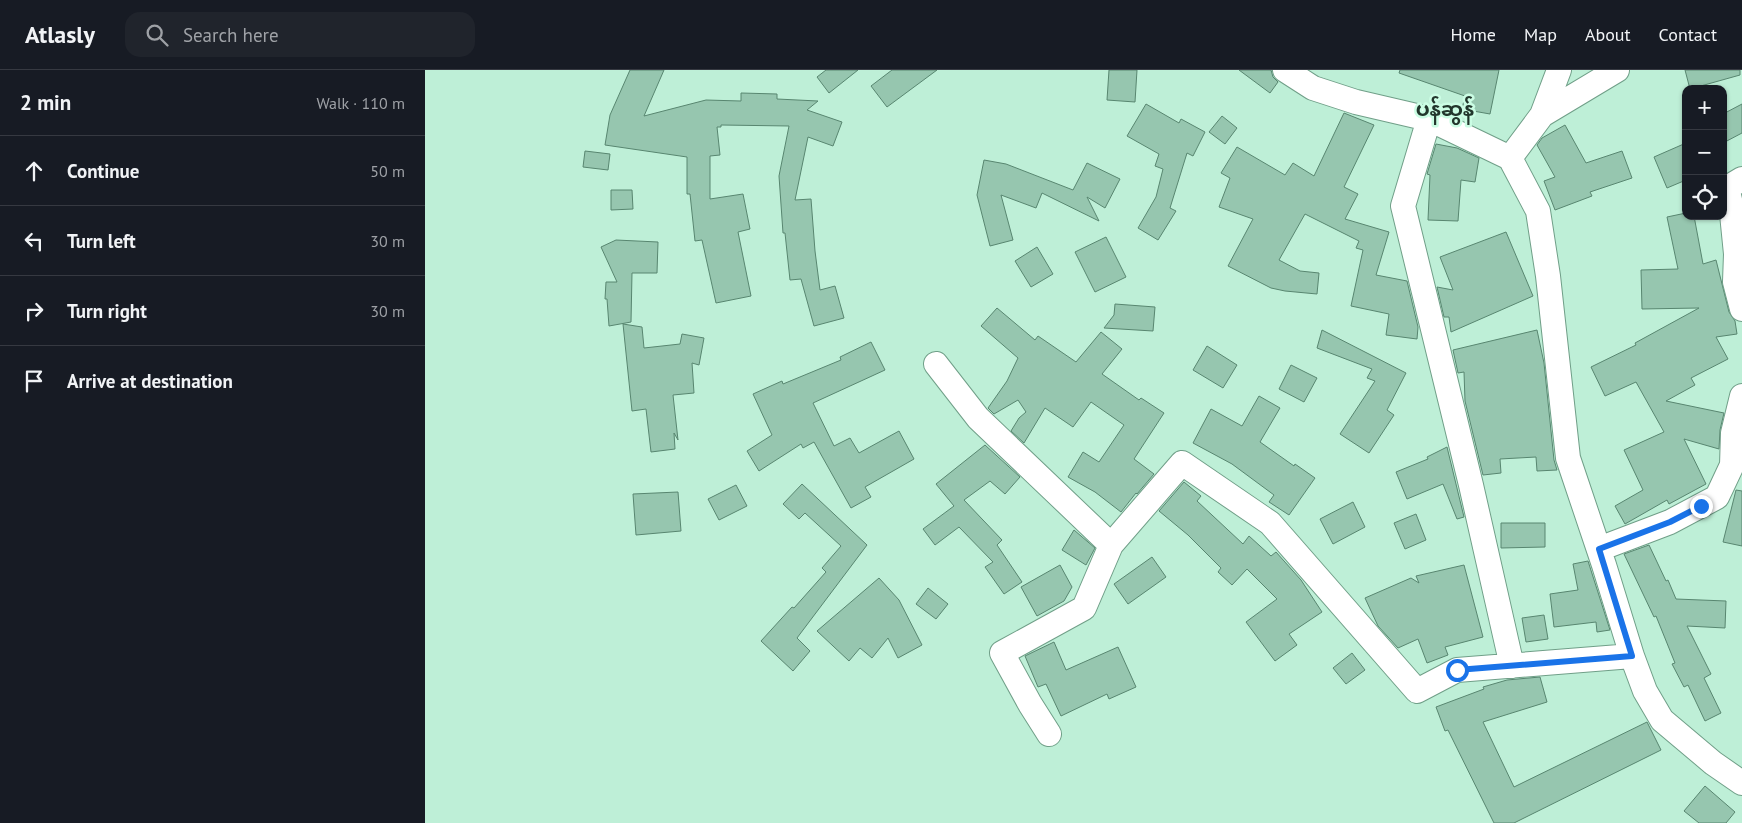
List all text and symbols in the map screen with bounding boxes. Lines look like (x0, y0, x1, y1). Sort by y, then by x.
search box (125, 12, 475, 57)
text: Atlasly (25, 19, 95, 50)
icon: search (143, 21, 171, 49)
text: Search here (183, 23, 279, 47)
text: Home (1450, 23, 1496, 46)
text: Map (1524, 23, 1557, 46)
text: About (1585, 23, 1631, 46)
text: Contact (1659, 23, 1717, 46)
map controls (1682, 85, 1727, 220)
button: + (1682, 85, 1727, 130)
text: 2 min (20, 89, 71, 116)
text: Walk · 110 m (316, 93, 405, 113)
district label: ပန်ဆွန် (1416, 96, 1474, 125)
button: − (1682, 130, 1727, 175)
icon: ahead (20, 157, 48, 185)
text: Continue (67, 159, 139, 183)
text: 50 m (370, 161, 405, 181)
button: locate (1682, 175, 1727, 220)
icon: left (20, 227, 48, 255)
text: Turn left (67, 229, 136, 253)
text: 30 m (370, 231, 405, 251)
icon: right (20, 297, 48, 325)
text: Turn right (67, 299, 147, 323)
text: 30 m (370, 301, 405, 321)
icon: arrive (20, 367, 48, 395)
text: Arrive at destination (67, 369, 233, 393)
route end (1690, 495, 1713, 518)
route start (1446, 659, 1469, 682)

